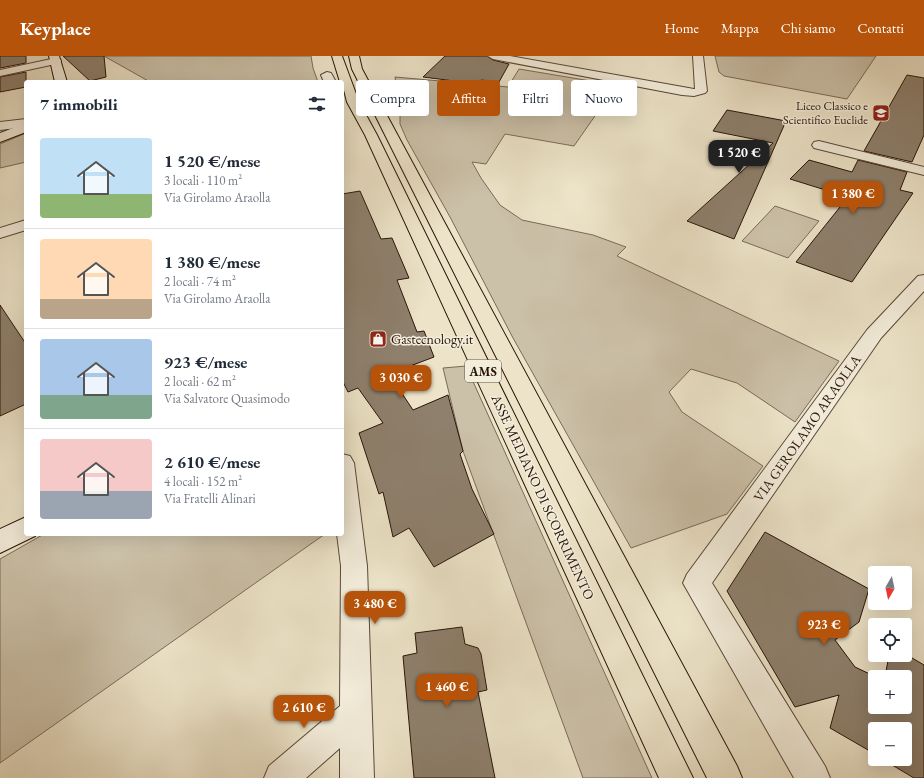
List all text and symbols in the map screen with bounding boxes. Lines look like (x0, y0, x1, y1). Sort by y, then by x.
text: Keyplace (20, 16, 91, 41)
text: Home (664, 19, 699, 37)
text: Mappa (721, 19, 759, 37)
text: Chi siamo (781, 19, 836, 37)
text: Contatti (858, 19, 904, 37)
chip: Compra (356, 80, 429, 116)
chip: Affitta (437, 80, 500, 116)
chip: Filtri (508, 80, 563, 116)
chip: Nuovo (571, 80, 637, 116)
text: 7 immobili (40, 93, 118, 115)
icon: filters (306, 93, 328, 115)
place label: Liceo Classico e Scientifico Euclide (783, 98, 868, 128)
school or university icon: Liceo Classico e Scientifico Euclide (871, 103, 891, 123)
pin: 1 520 € (702, 140, 776, 174)
text: 1 520 € (717, 144, 761, 161)
text: 1 520 €/mese (164, 150, 260, 172)
icon: home (72, 154, 120, 202)
text: 3 locali · 110 m² (164, 172, 242, 189)
pin: 1 380 € (816, 181, 890, 215)
text: 1 380 € (831, 185, 875, 202)
text: Via Girolamo Araolla (164, 189, 270, 206)
text: 1 380 €/mese (164, 251, 260, 273)
icon: home (72, 255, 120, 303)
text: 2 locali · 74 m² (164, 273, 236, 290)
text: Via Girolamo Araolla (164, 290, 270, 307)
shop icon: Gastecnology.it (368, 329, 388, 349)
place label: Gastecnology.it (391, 330, 474, 348)
text: 923 €/mese (164, 351, 247, 373)
street label: VIA GEROLAMO ARAOLLA (749, 351, 865, 505)
icon: home (72, 355, 120, 403)
road number: AMS (465, 360, 501, 382)
pin: 3 030 € (364, 365, 438, 399)
text: 3 030 € (379, 369, 423, 386)
text: 2 locali · 62 m² (164, 373, 236, 390)
text: Via Salvatore Quasimodo (164, 390, 290, 407)
street label: ASSE MEDIANO DI SCORRIMENTO (487, 390, 599, 603)
text: 2 610 €/mese (164, 451, 260, 473)
icon: home (72, 455, 120, 503)
text: 4 locali · 152 m² (164, 473, 242, 490)
text: Via Fratelli Alinari (164, 490, 256, 507)
north arrow (868, 566, 912, 610)
map controls (868, 566, 912, 766)
pin: 3 480 € (338, 591, 412, 625)
text: 3 480 € (353, 595, 397, 612)
pin: 923 € (796, 612, 852, 646)
text: 923 € (807, 616, 841, 633)
button: locate (868, 618, 912, 662)
button: + (868, 670, 912, 714)
pin: 1 460 € (410, 674, 484, 708)
text: 1 460 € (425, 678, 469, 695)
pin: 2 610 € (267, 695, 341, 729)
text: 2 610 € (282, 699, 326, 716)
button: − (868, 722, 912, 766)

